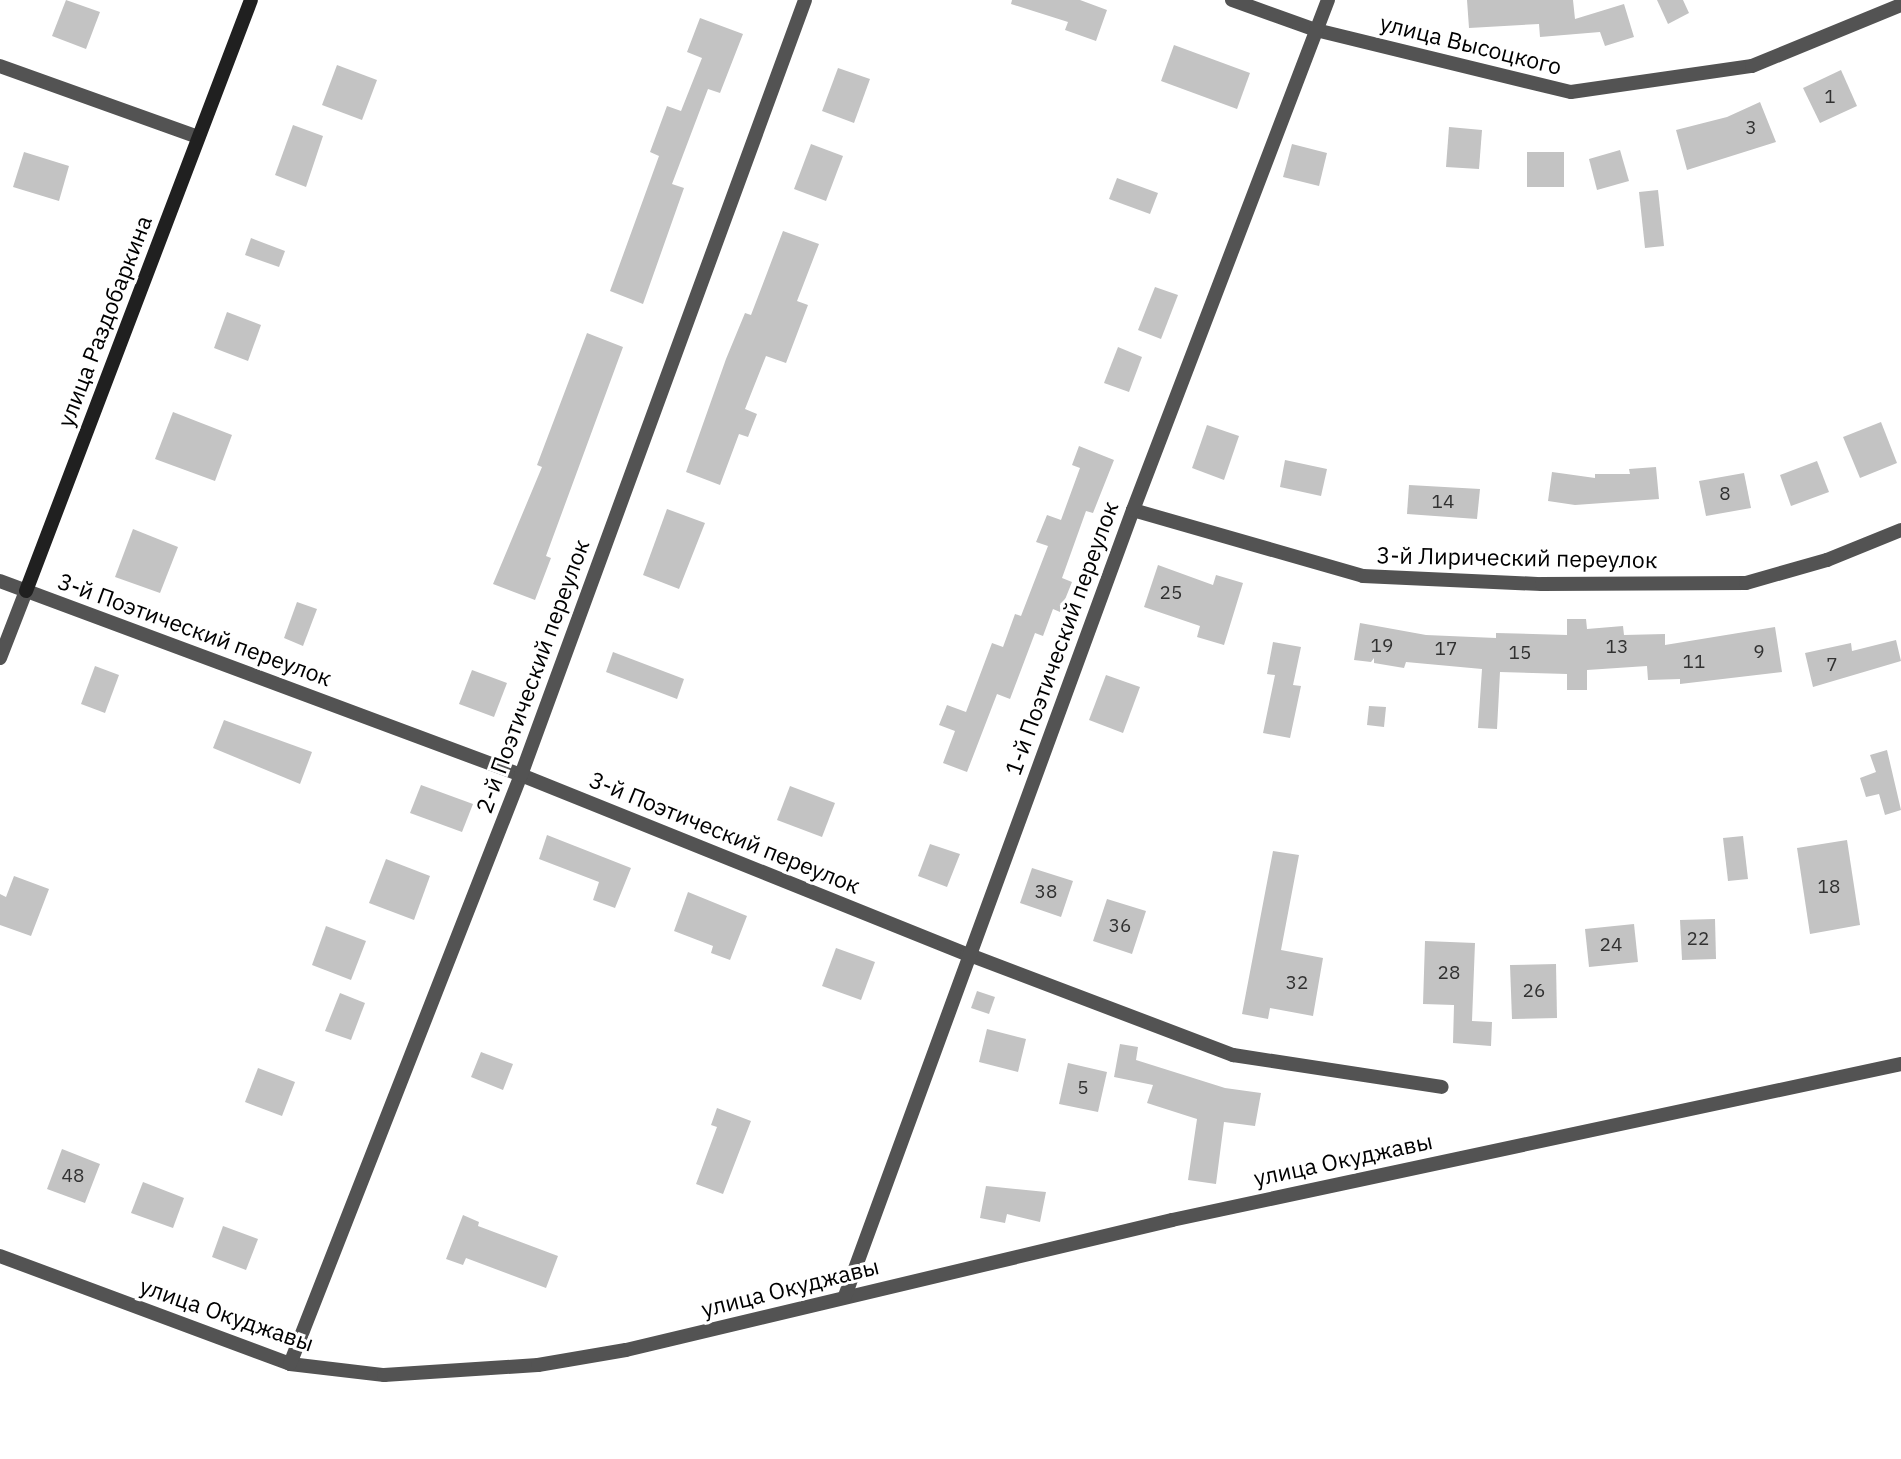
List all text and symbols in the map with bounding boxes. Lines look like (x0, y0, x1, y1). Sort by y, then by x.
street label: улица Высоцкого (1377, 8, 1565, 80)
house number: 1 (1824, 86, 1836, 108)
house number: 3 (1745, 117, 1757, 139)
street label: улица Раздобаркина (51, 212, 157, 430)
house number: 8 (1719, 483, 1731, 505)
house number: 14 (1432, 491, 1454, 513)
street label: 1-й Поэтический переулок (999, 497, 1123, 779)
street label: 2-й Поэтический переулок (470, 535, 594, 817)
street label: 3-й Лирический переулок (1376, 541, 1658, 573)
street label: 3-й Поэтический переулок (54, 567, 336, 691)
house number: 25 (1160, 582, 1182, 604)
house number: 19 (1371, 635, 1393, 657)
house number: 13 (1606, 636, 1628, 658)
house number: 17 (1435, 638, 1457, 660)
house number: 9 (1753, 641, 1765, 663)
house number: 15 (1509, 642, 1531, 664)
house number: 11 (1683, 651, 1705, 673)
house number: 7 (1826, 654, 1838, 676)
street label: 3-й Поэтический переулок (586, 765, 864, 899)
house number: 18 (1818, 876, 1840, 898)
house number: 38 (1035, 881, 1057, 903)
house number: 36 (1109, 915, 1131, 937)
house number: 22 (1687, 928, 1709, 950)
house number: 24 (1600, 934, 1622, 956)
house number: 28 (1438, 962, 1460, 984)
house number: 32 (1286, 972, 1308, 994)
house number: 26 (1523, 980, 1545, 1002)
house number: 5 (1077, 1077, 1089, 1099)
street label: улица Окуджавы (1251, 1127, 1435, 1191)
house number: 48 (62, 1165, 84, 1187)
street label: улица Окуджавы (698, 1252, 882, 1322)
street label: улица Окуджавы (136, 1271, 318, 1357)

